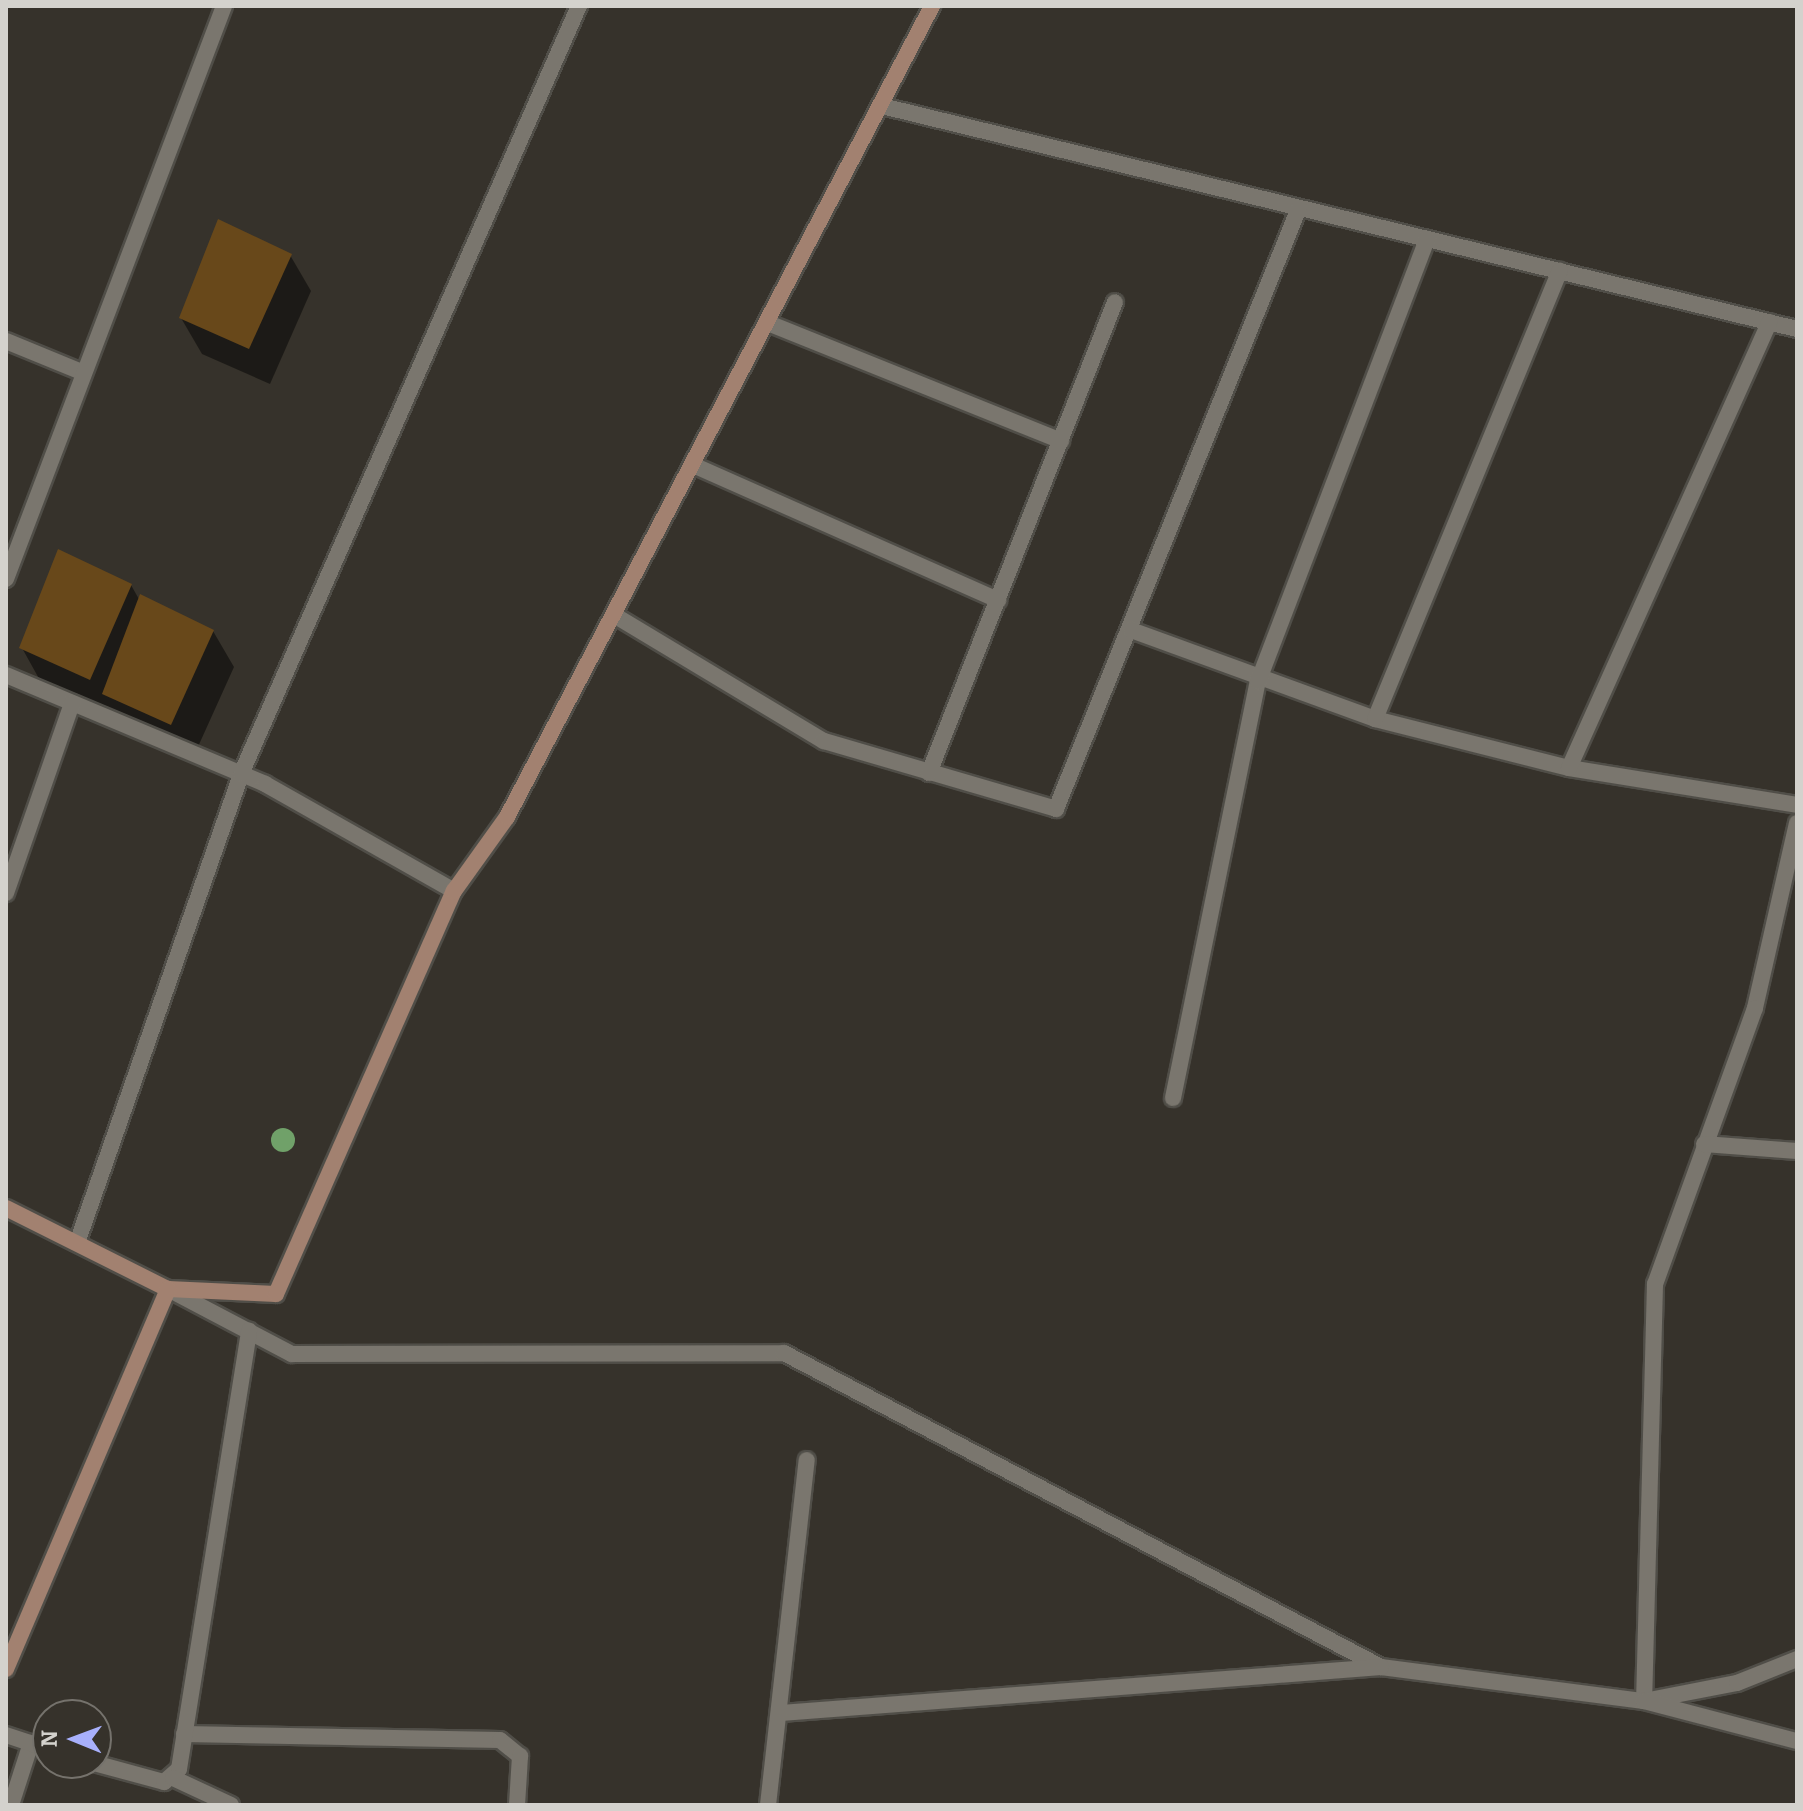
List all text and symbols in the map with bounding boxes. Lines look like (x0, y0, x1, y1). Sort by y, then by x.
north arrow (32, 1699, 112, 1779)
text: N (36, 1730, 63, 1747)

